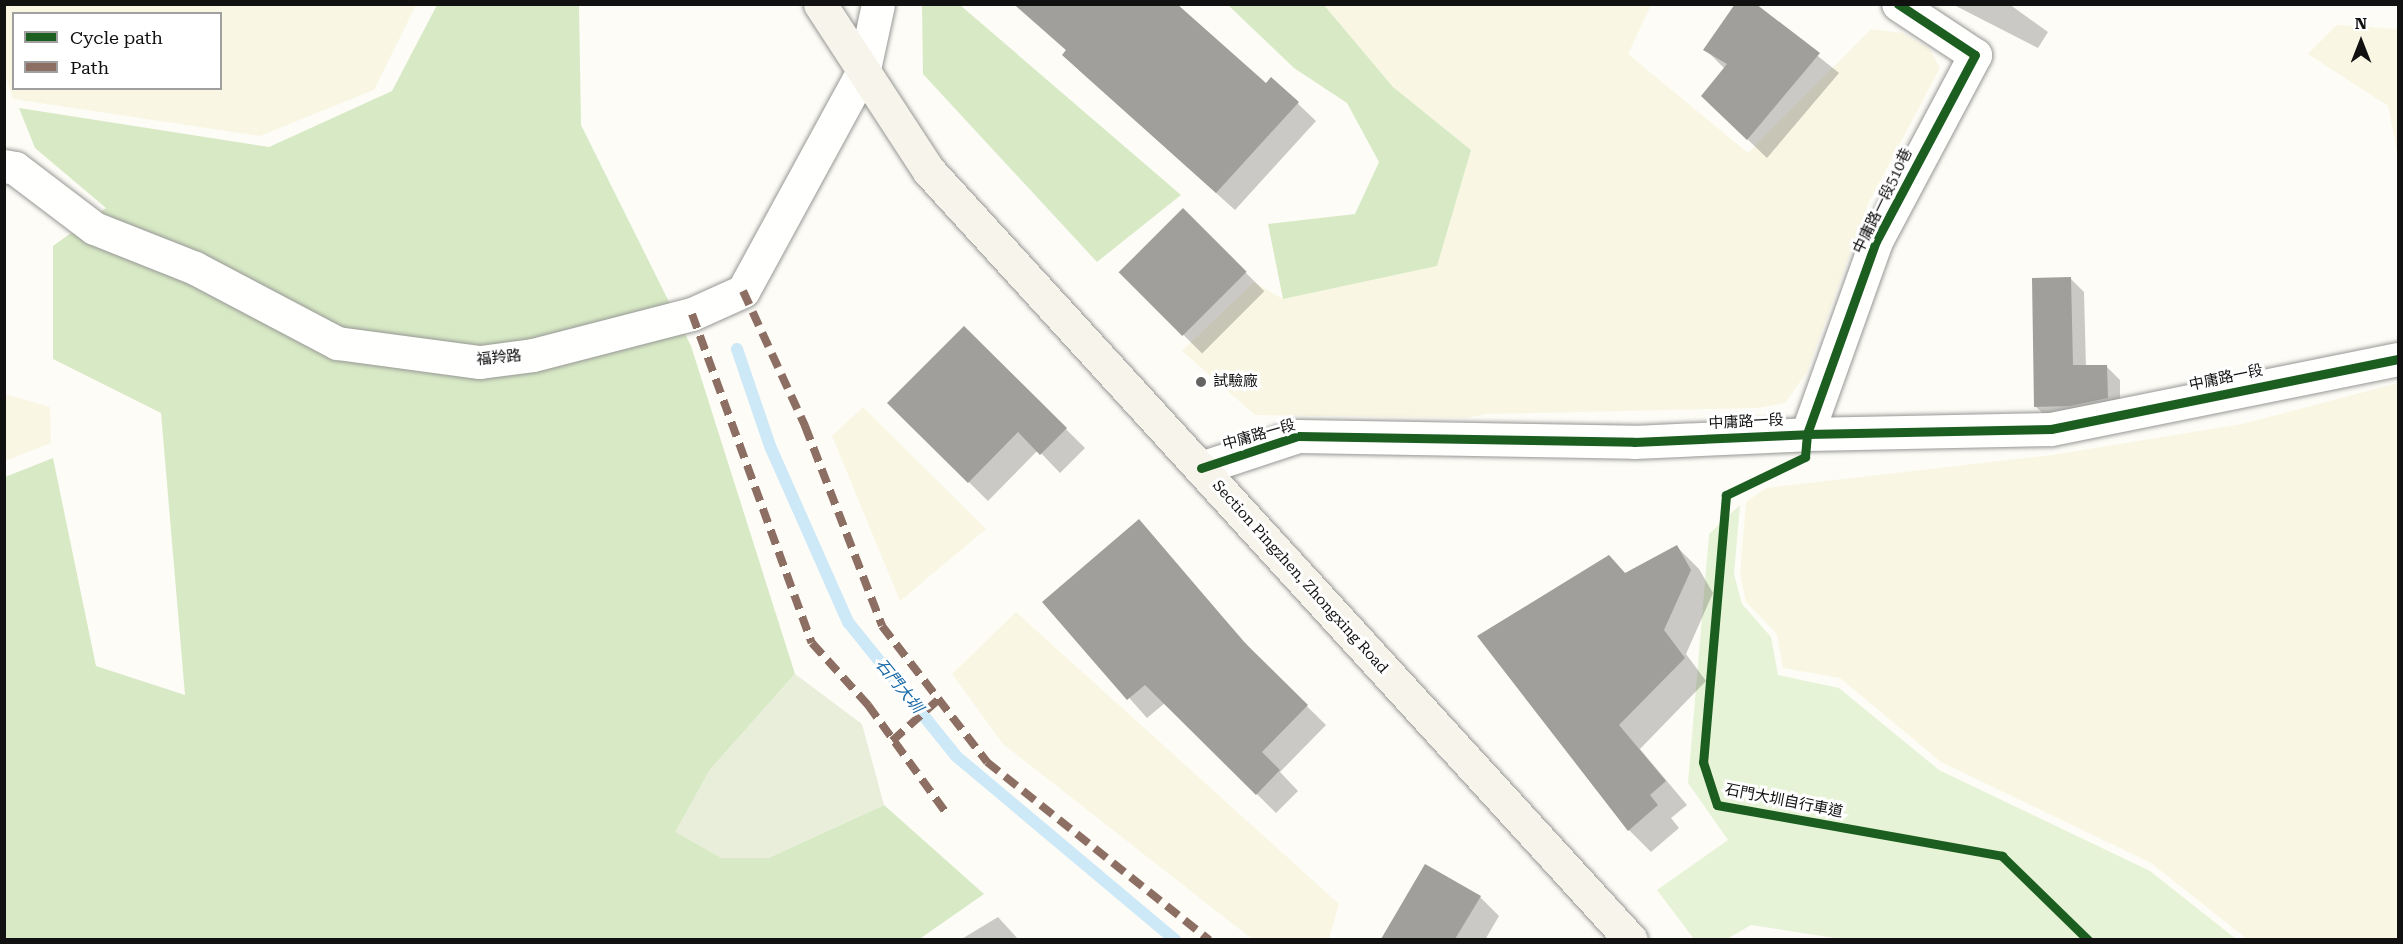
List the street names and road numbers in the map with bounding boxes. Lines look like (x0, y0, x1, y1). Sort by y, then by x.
street label: 中庸路一段510巷 (1850, 145, 1916, 257)
street label: 福羚路 (476, 347, 522, 369)
street label: 中庸路一段 (2187, 361, 2265, 395)
street label: 中庸路一段 (1708, 411, 1784, 433)
street label: 中庸路一段 (1220, 416, 1298, 454)
street label: Section Pingzhen, Zhongxing Road (1208, 477, 1392, 677)
street label: 石門大圳自行車道 (1723, 781, 1845, 821)

